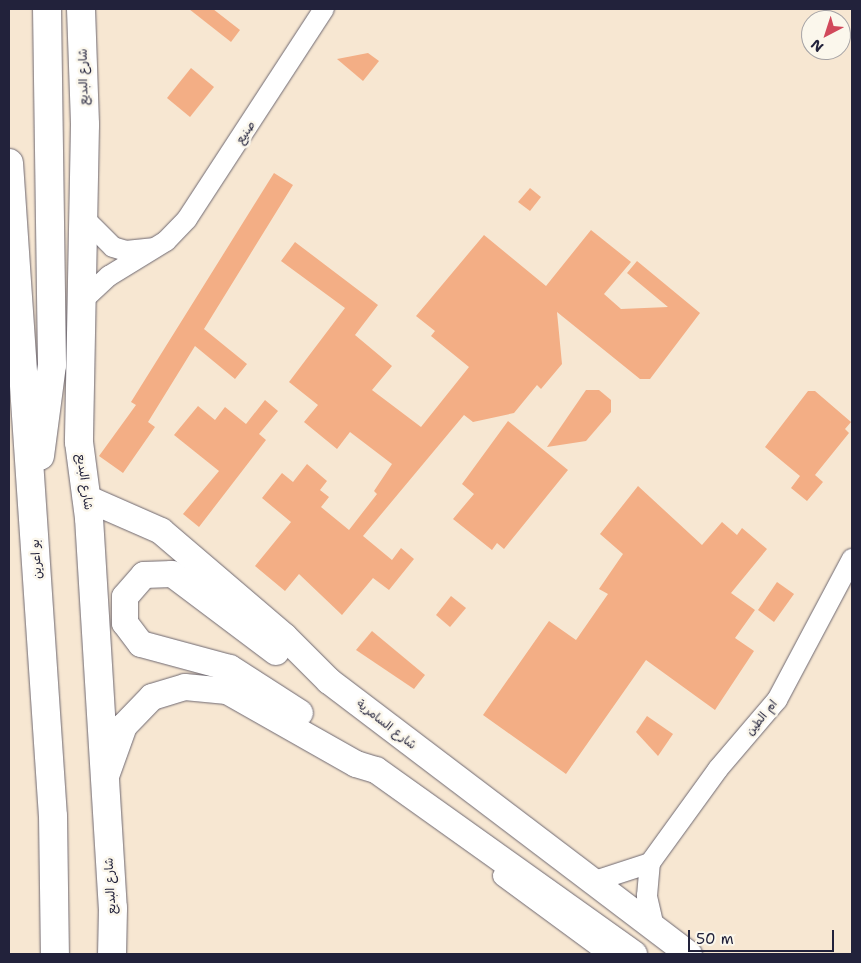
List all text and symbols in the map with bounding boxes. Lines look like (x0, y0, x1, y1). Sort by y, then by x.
north arrow (801, 10, 851, 60)
text: N (807, 35, 827, 56)
street label: شارع البديع (76, 48, 92, 106)
street label: صنيع (233, 119, 259, 147)
street label: شارع البديع (73, 453, 95, 511)
street label: بو اعرين (28, 539, 46, 579)
street label: شارع السامرية (353, 697, 419, 753)
street label: ام الطين (743, 697, 781, 739)
street label: شارع البديع (102, 857, 120, 915)
scale bar (691, 920, 837, 952)
text: 50 m (696, 929, 734, 949)

